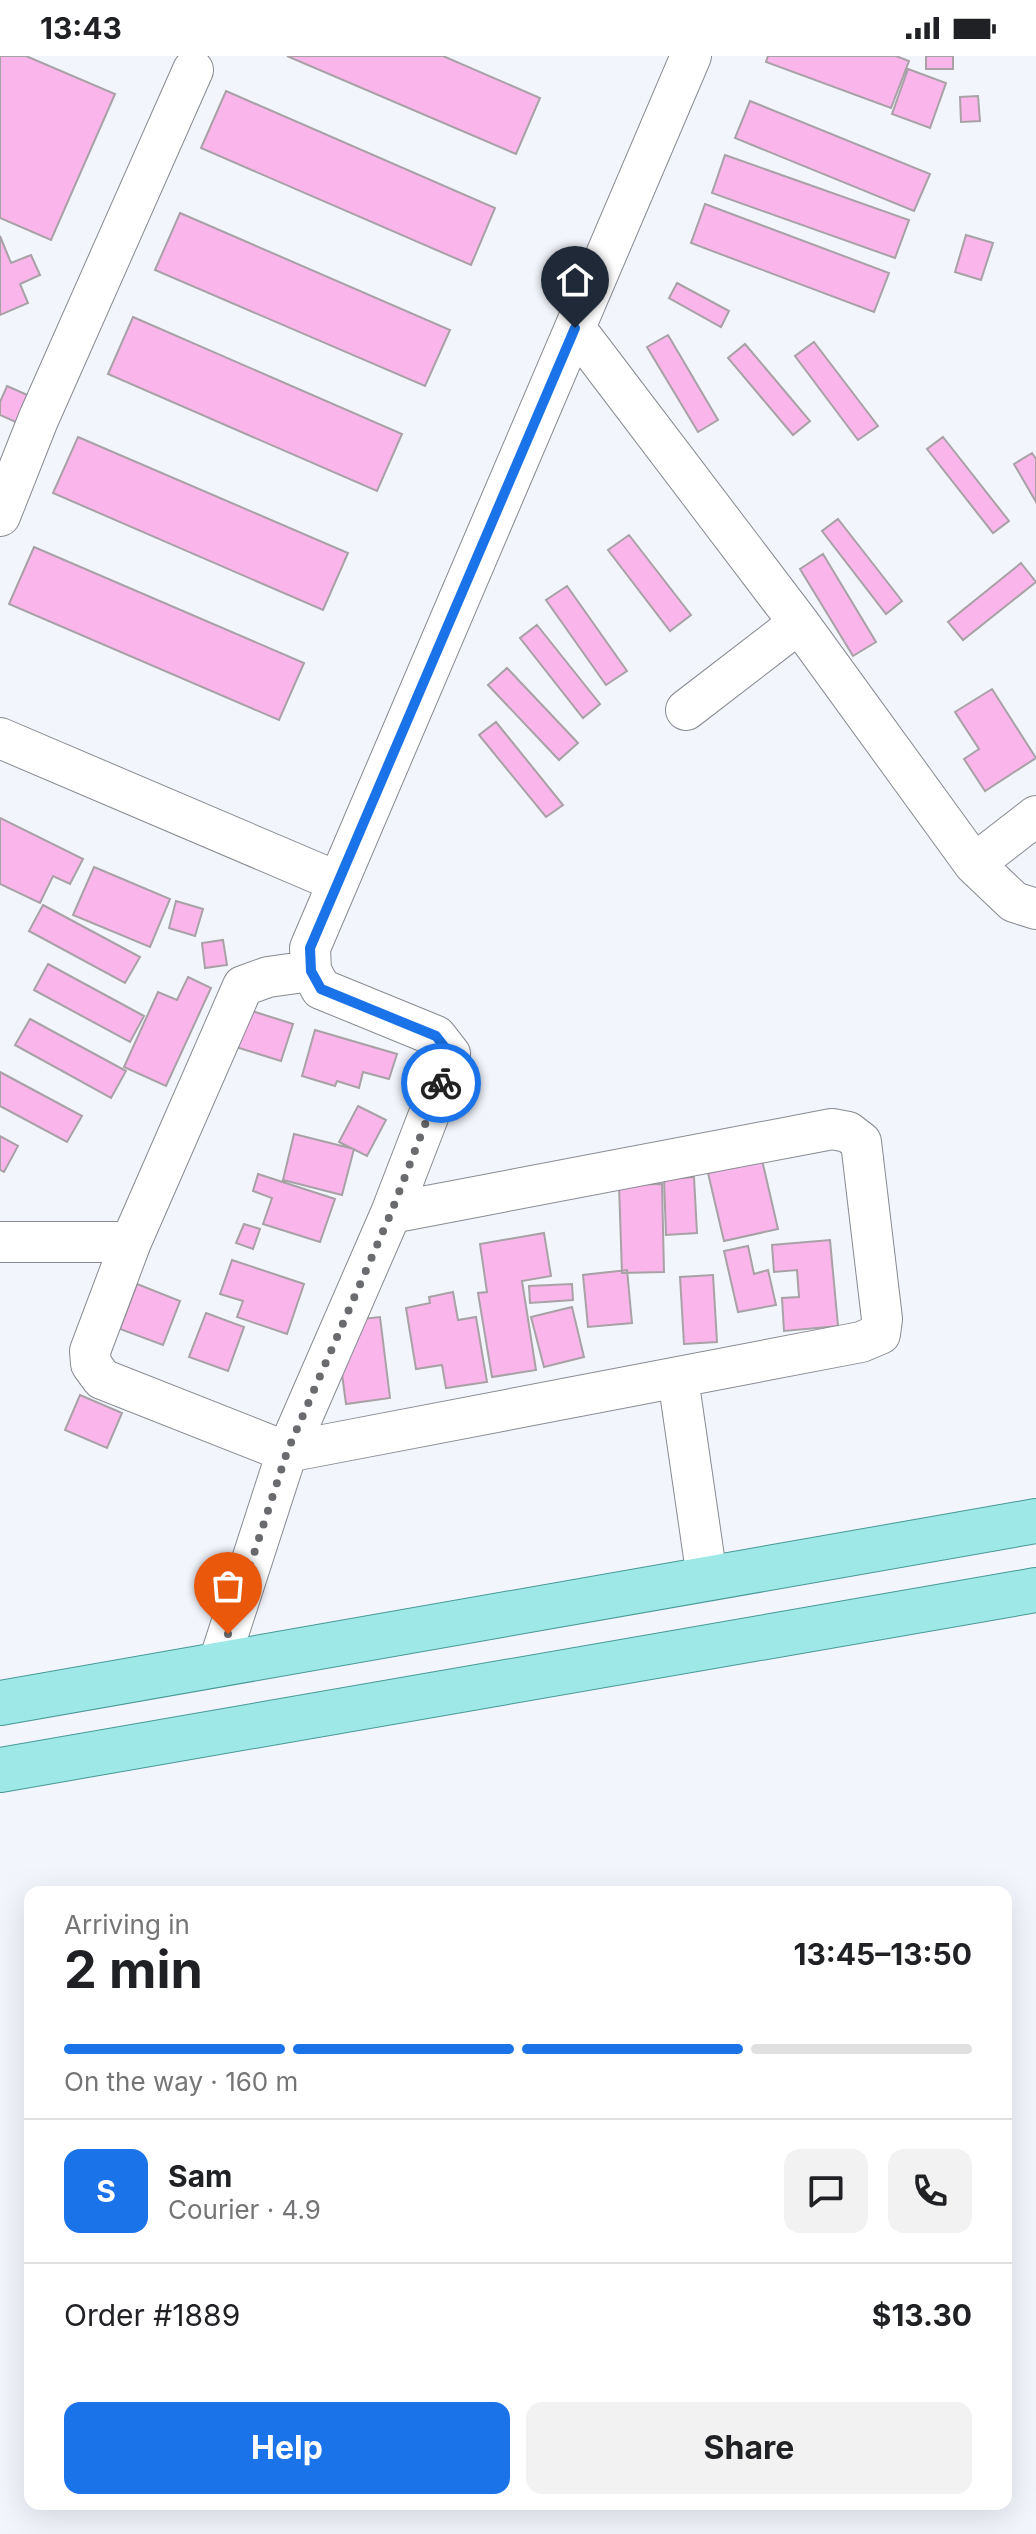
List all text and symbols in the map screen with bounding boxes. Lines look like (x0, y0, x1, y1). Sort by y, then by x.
text: 13:43 (40, 10, 122, 46)
pin (541, 246, 609, 328)
icon: home (553, 258, 597, 302)
courier (401, 1043, 481, 1123)
icon: bike (419, 1061, 463, 1105)
pin (194, 1552, 262, 1634)
icon: bag (206, 1564, 250, 1608)
text: Arriving in (64, 1909, 190, 1940)
text: 13:45–13:50 (793, 1936, 972, 1972)
text: 2 min (64, 1938, 203, 2001)
text: On the way · 160 m (64, 2066, 298, 2097)
button: chat (784, 2149, 868, 2233)
button: phone (888, 2149, 972, 2233)
text: Sam (168, 2158, 232, 2194)
text: S (96, 2173, 116, 2209)
text: Courier · 4.9 (168, 2194, 321, 2225)
text: Order #1889 (64, 2297, 240, 2333)
text: $13.30 (872, 2297, 972, 2333)
button: Help (64, 2402, 510, 2494)
button: Share (526, 2402, 972, 2494)

